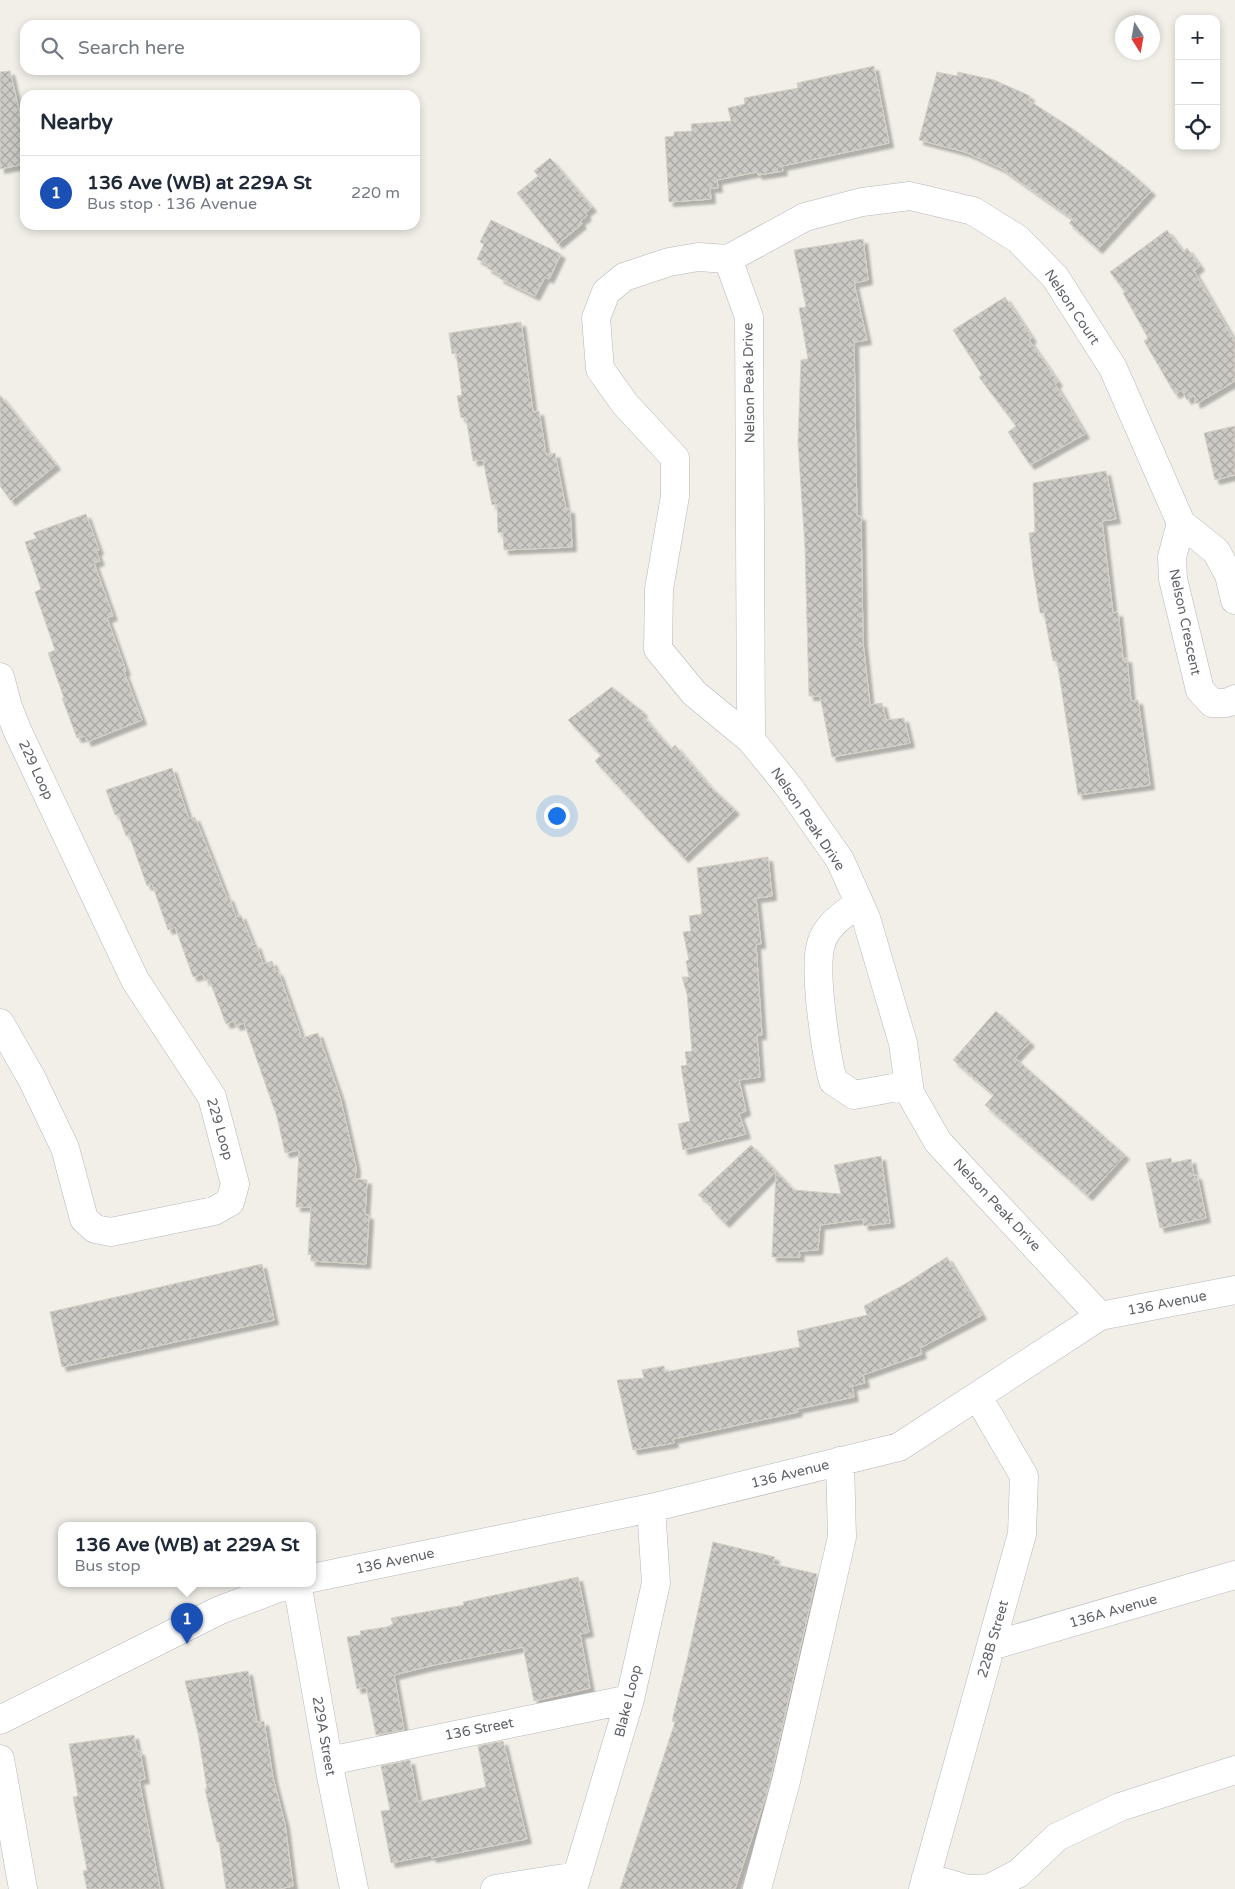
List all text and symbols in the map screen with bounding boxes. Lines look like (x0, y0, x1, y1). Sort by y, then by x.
north arrow (1115, 15, 1160, 60)
map controls (1175, 15, 1220, 150)
button: + (1175, 15, 1220, 60)
search box (20, 20, 420, 75)
icon: search (38, 34, 66, 62)
text: Search here (78, 37, 185, 59)
button: − (1175, 60, 1220, 105)
button: locate (1175, 105, 1220, 150)
text: Nearby (40, 110, 113, 135)
text: 136 Ave (WB) at 229A St (87, 172, 312, 194)
text: 1 (51, 183, 61, 203)
text: 220 m (351, 183, 400, 203)
text: Bus stop · 136 Avenue (87, 194, 257, 214)
street label: Nelson Court (1041, 266, 1104, 348)
street label: Nelson Peak Drive (739, 322, 759, 443)
street label: Nelson Crescent (1165, 567, 1205, 677)
street label: 229 Loop (15, 737, 57, 803)
street label: Nelson Peak Drive (767, 764, 849, 874)
your location (544, 803, 570, 829)
street label: 229 Loop (203, 1096, 237, 1162)
street label: Nelson Peak Drive (950, 1155, 1044, 1255)
street label: 136 Avenue (1126, 1287, 1208, 1319)
street label: 136 Avenue (749, 1456, 831, 1492)
popup (58, 1522, 316, 1587)
text: 136 Ave (WB) at 229A St (75, 1534, 299, 1556)
street label: 136 Avenue (354, 1544, 436, 1578)
text: Bus stop (75, 1556, 141, 1576)
street label: 136A Avenue (1067, 1590, 1159, 1632)
street label: 228B Street (974, 1598, 1012, 1680)
pin: 1 (171, 1603, 203, 1644)
street label: Blake Loop (611, 1663, 645, 1739)
street label: 229A Street (309, 1695, 339, 1778)
street label: 136 Street (443, 1714, 516, 1744)

